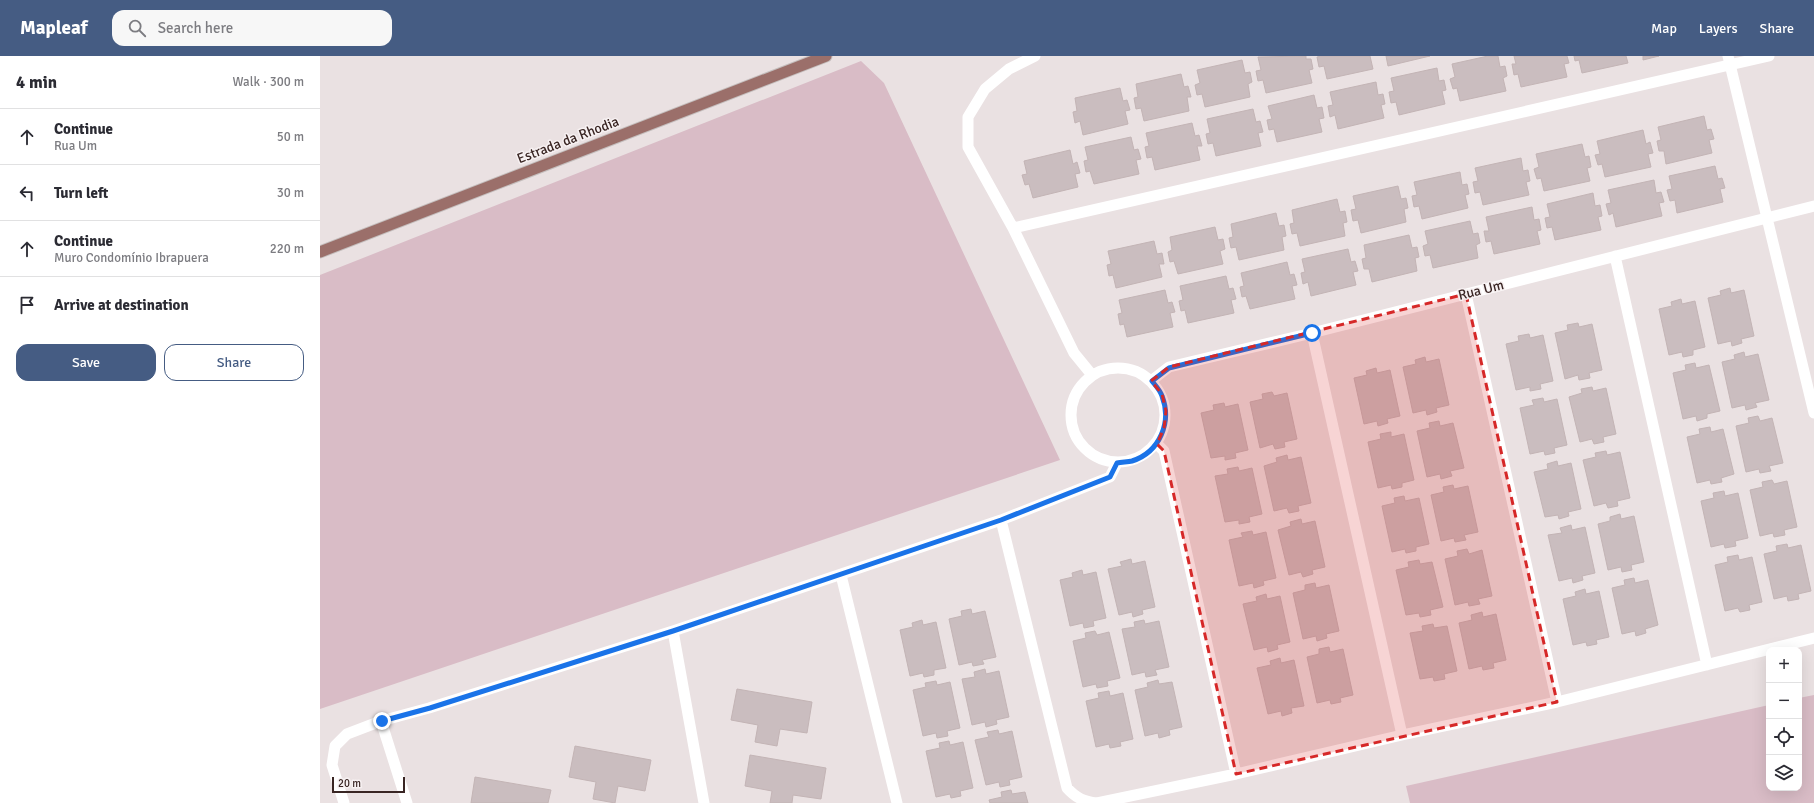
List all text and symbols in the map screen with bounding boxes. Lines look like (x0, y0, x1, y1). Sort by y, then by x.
search box (112, 10, 392, 46)
text: Mapleaf (20, 16, 88, 40)
icon: search (126, 17, 148, 39)
text: Search here (158, 19, 233, 37)
text: Map (1651, 20, 1677, 37)
text: Layers (1699, 20, 1738, 37)
text: Share (1760, 20, 1794, 37)
text: 4 min (16, 72, 57, 93)
text: Walk · 300 m (233, 74, 304, 90)
street label: Estrada da Rhodia (515, 113, 621, 167)
text: Continue (54, 120, 113, 138)
icon: ahead (16, 126, 38, 148)
text: 50 m (277, 129, 304, 145)
text: Rua Um (54, 138, 97, 154)
icon: left (16, 182, 38, 204)
text: Turn left (54, 184, 108, 202)
text: 30 m (277, 185, 304, 201)
text: Continue (54, 232, 113, 250)
icon: ahead (16, 238, 38, 260)
text: 220 m (270, 241, 304, 257)
text: Muro Condomínio Ibrapuera (54, 250, 209, 266)
street label: Rua Um (1456, 276, 1506, 304)
icon: arrive (16, 294, 38, 316)
text: Arrive at destination (54, 296, 189, 314)
route start (1303, 324, 1321, 342)
button: Save (16, 344, 156, 381)
button: Share (164, 344, 304, 381)
map controls (1766, 647, 1802, 791)
button: + (1766, 647, 1802, 683)
button: − (1766, 683, 1802, 719)
route end (373, 712, 391, 730)
button: locate (1766, 719, 1802, 755)
button: layers (1766, 755, 1802, 791)
scale bar (332, 775, 405, 794)
text: 20 m (338, 777, 361, 790)

